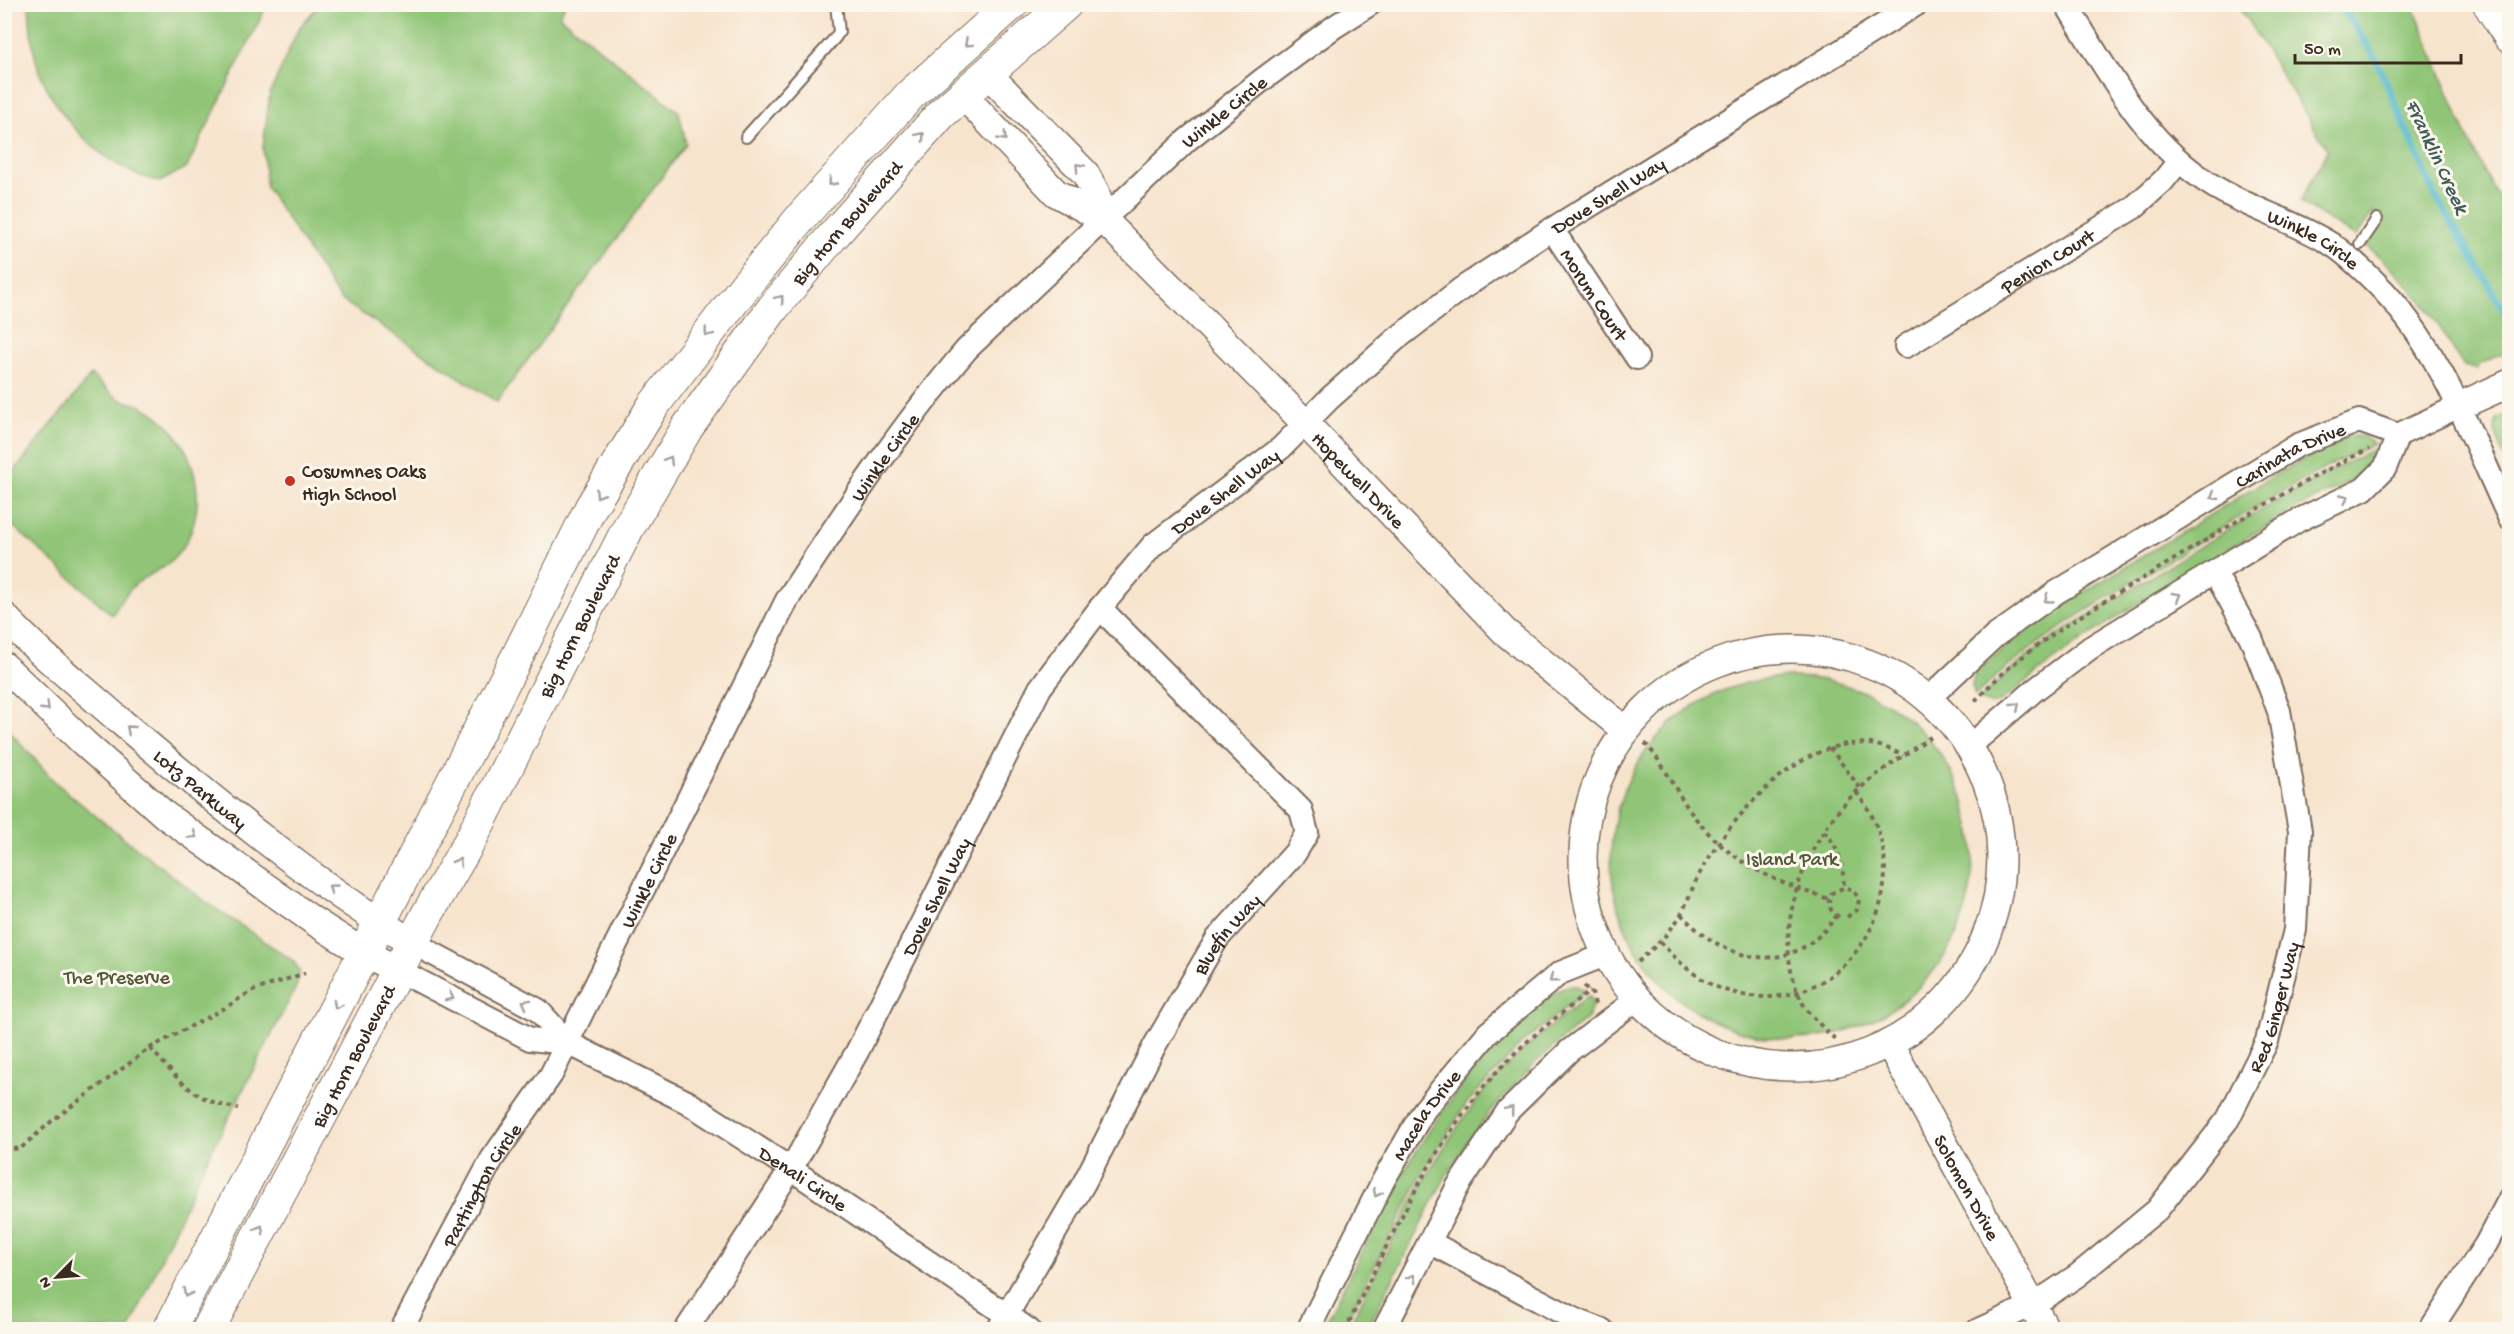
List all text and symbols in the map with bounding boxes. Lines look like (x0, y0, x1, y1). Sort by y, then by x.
scale bar (2295, 27, 2462, 65)
one-way arrow (965, 36, 975, 47)
text: 50 m (2304, 40, 2341, 61)
street label: Winkle Circle (1178, 72, 1274, 155)
water label: Franklin Creek (2397, 96, 2473, 221)
one-way arrow (996, 131, 1007, 141)
one-way arrow (914, 132, 925, 143)
street label: Dove Shell Way (1547, 154, 1671, 242)
street label: Big Horn Boulevard (788, 156, 910, 292)
one-way arrow (1075, 163, 1086, 173)
one-way arrow (828, 175, 839, 186)
street label: Winkle Circle (2263, 206, 2363, 276)
street label: Penion Court (1997, 225, 2102, 301)
street label: Morum Court (1553, 246, 1632, 348)
one-way arrow (772, 295, 783, 306)
one-way arrow (705, 326, 716, 337)
street label: Winkle Circle (848, 409, 927, 507)
street label: Carinata Drive (2232, 419, 2350, 495)
street label: Hopewell Drive (1305, 429, 1408, 535)
street label: Dove Shell Way (1167, 445, 1285, 543)
one-way arrow (661, 456, 673, 466)
place label: Cosumnes Oaks High School (302, 462, 426, 508)
marker: Cosumnes Oaks High School (283, 474, 297, 488)
one-way arrow (594, 488, 606, 498)
one-way arrow (2210, 489, 2220, 501)
one-way arrow (2339, 494, 2350, 506)
street label: Big Horn Boulevard (536, 550, 629, 704)
one-way arrow (2043, 591, 2054, 602)
one-way arrow (2171, 592, 2181, 604)
one-way arrow (39, 699, 50, 710)
one-way arrow (2009, 702, 2020, 713)
one-way arrow (126, 725, 137, 736)
street label: Lotz Parkway (147, 746, 250, 836)
one-way arrow (186, 828, 197, 839)
street label: Winkle Circle (618, 830, 685, 933)
street label: Dove Shell Way (898, 835, 978, 962)
park label: Island Park (1746, 850, 1840, 873)
one-way arrow (451, 858, 462, 868)
one-way arrow (328, 884, 339, 895)
street label: Bluefin Way (1190, 890, 1267, 981)
street label: Red Ginger Way (2245, 940, 2307, 1077)
park label: The Preserve (63, 968, 171, 991)
one-way arrow (1549, 972, 1560, 983)
street label: Big Horn Boulevard (308, 980, 404, 1133)
one-way arrow (444, 990, 455, 1002)
one-way arrow (333, 998, 344, 1009)
one-way arrow (521, 999, 532, 1010)
street label: Macela Drive (1389, 1066, 1468, 1166)
one-way arrow (1503, 1106, 1514, 1117)
street label: Partington Circle (439, 1120, 529, 1253)
street label: Solomon Drive (1926, 1132, 2003, 1246)
street label: Denali Circle (751, 1142, 851, 1219)
one-way arrow (1373, 1186, 1384, 1197)
one-way arrow (253, 1225, 264, 1235)
north arrow (27, 1247, 87, 1307)
text: N (36, 1273, 57, 1291)
one-way arrow (1405, 1274, 1416, 1284)
one-way arrow (182, 1287, 194, 1298)

